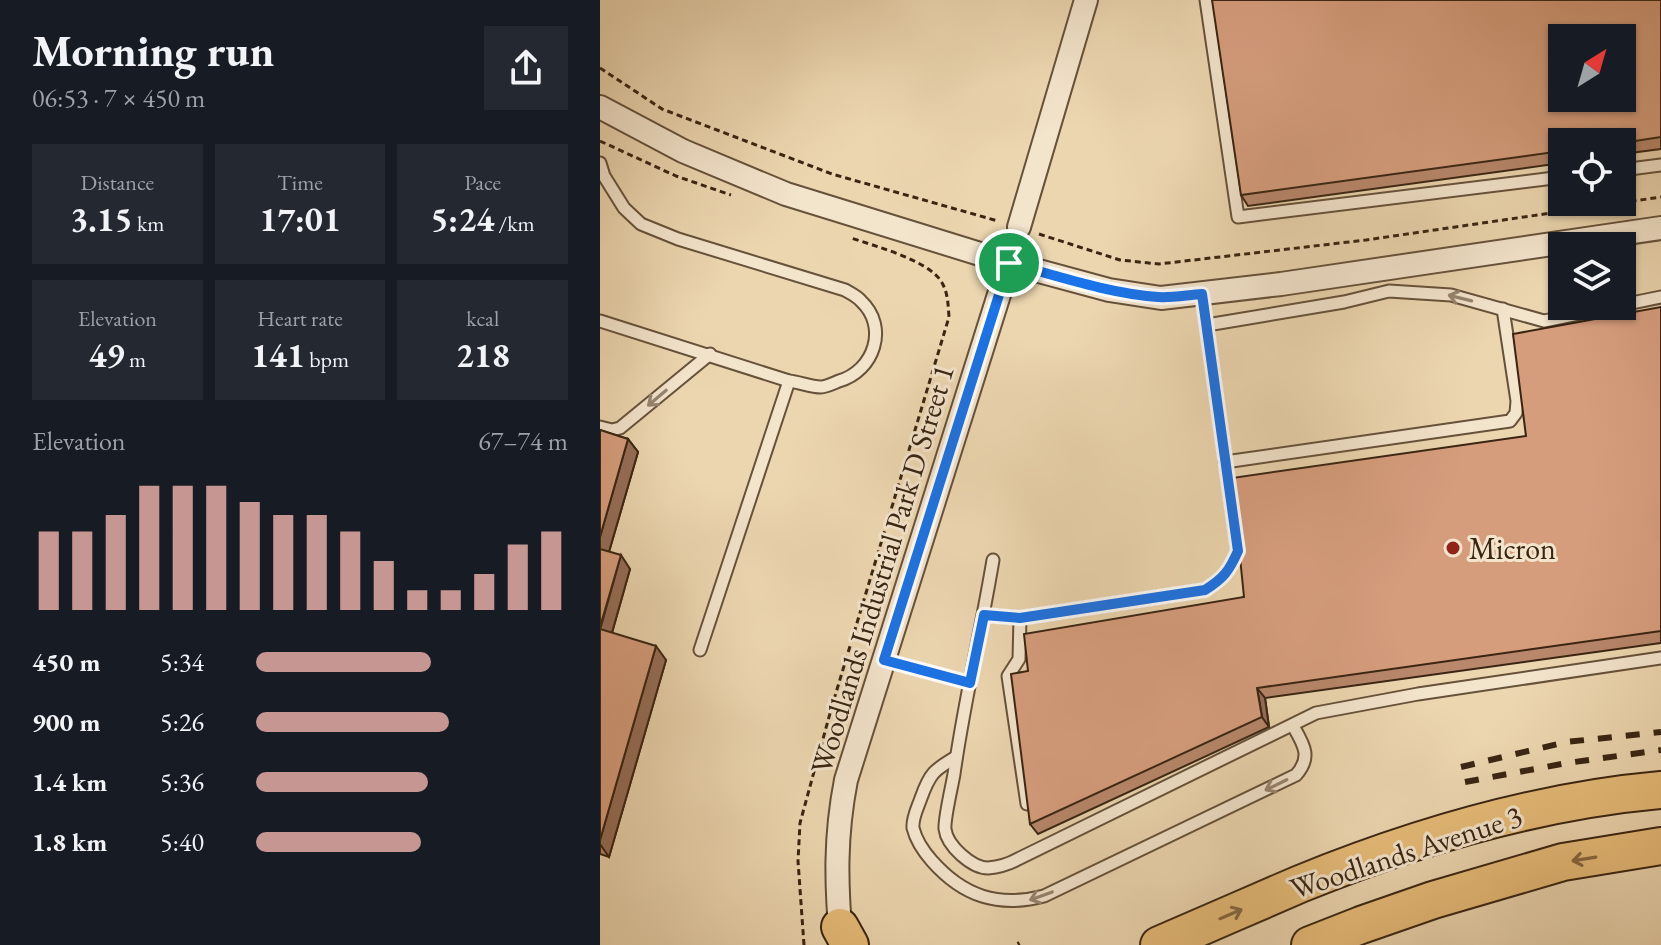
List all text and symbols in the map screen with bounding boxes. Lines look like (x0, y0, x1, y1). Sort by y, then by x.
text: Morning run (32, 22, 274, 79)
north arrow (1548, 24, 1636, 112)
map controls (1548, 24, 1636, 320)
button: share (484, 26, 568, 110)
text: 06:53 · 7 × 450 m (32, 81, 205, 115)
button: locate (1548, 128, 1636, 216)
text: Distance (81, 168, 154, 197)
text: Time (277, 168, 323, 197)
text: Pace (464, 168, 501, 197)
text: 3.15 (70, 197, 133, 241)
text: 17:01 (259, 197, 341, 241)
text: 5:24 (431, 197, 494, 241)
text: km (133, 209, 164, 238)
text: /km (494, 209, 535, 238)
pin (975, 229, 1043, 297)
button: layers (1548, 232, 1636, 320)
icon: arrive (987, 241, 1031, 285)
one-way arrow (1447, 289, 1473, 304)
text: Elevation (78, 304, 157, 333)
text: Heart rate (257, 304, 343, 333)
text: kcal (466, 304, 499, 333)
text: 49 (89, 333, 125, 377)
text: 141 (251, 333, 305, 377)
text: 218 (456, 333, 510, 377)
text: m (125, 345, 146, 374)
text: bpm (305, 345, 349, 374)
street label: Woodlands Industrial Park D Street 1 (801, 360, 963, 778)
one-way arrow (648, 389, 668, 407)
text: Elevation (32, 424, 126, 458)
text: 67–74 m (478, 424, 568, 458)
place label: Micron (1469, 529, 1556, 568)
marker: Micron (1444, 539, 1462, 557)
text: 450 m (32, 645, 100, 679)
text: 5:34 (160, 645, 204, 679)
text: 900 m (32, 705, 100, 739)
text: 5:26 (160, 705, 204, 739)
text: 1.4 km (32, 765, 107, 799)
text: 5:36 (160, 765, 204, 799)
one-way arrow (1264, 778, 1288, 793)
street label: Woodlands Avenue 3 (1285, 796, 1527, 908)
text: 1.8 km (32, 825, 107, 859)
text: 5:40 (160, 825, 204, 859)
one-way arrow (1572, 852, 1597, 867)
one-way arrow (1029, 889, 1054, 904)
one-way arrow (1219, 906, 1243, 921)

